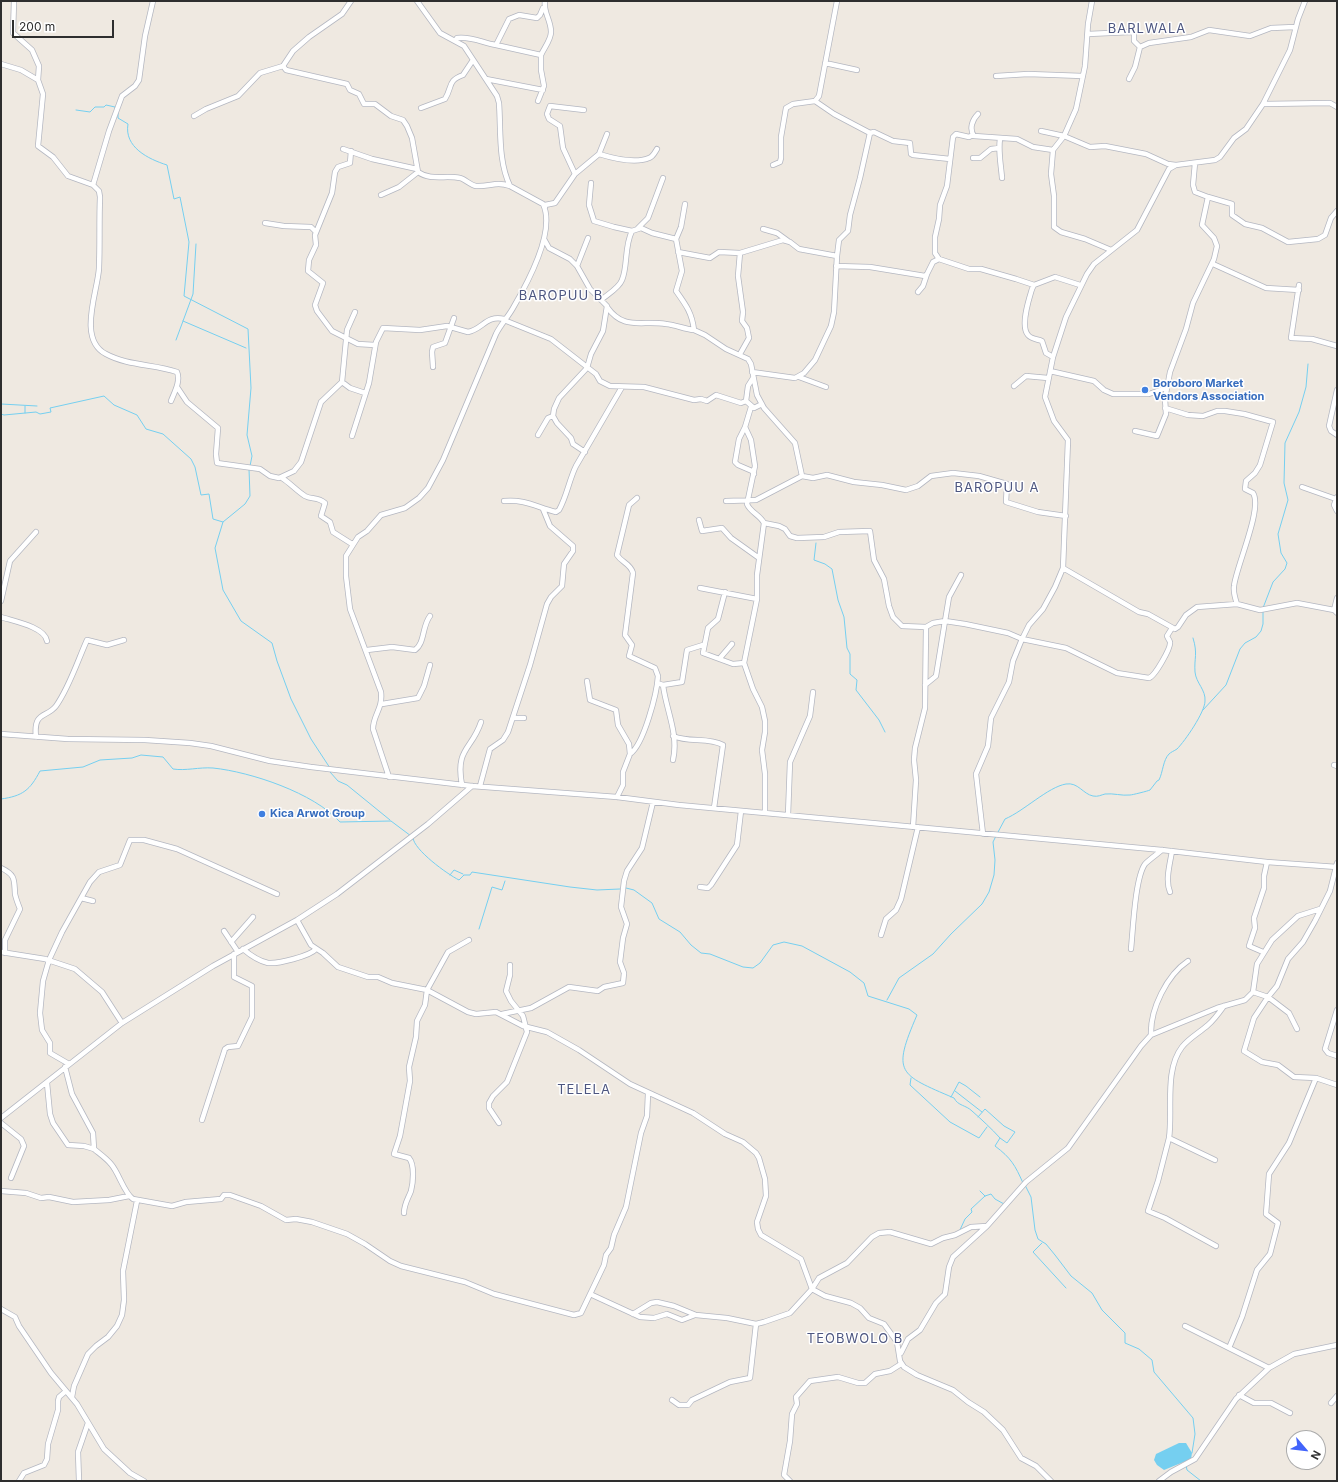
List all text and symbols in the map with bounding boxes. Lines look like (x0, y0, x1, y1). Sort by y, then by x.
scale bar (14, 12, 116, 38)
text: 200 m (19, 19, 55, 34)
district label: BARLWALA (1108, 21, 1186, 37)
district label: BAROPUU B (519, 288, 603, 304)
place label: Boroboro Market Vendors Association (1153, 377, 1264, 403)
marker: Boroboro Market Vendors Association (1140, 385, 1150, 395)
district label: BAROPUU A (954, 480, 1040, 496)
place label: Kica Arwot Group (270, 807, 365, 821)
marker: Kica Arwot Group (257, 809, 267, 819)
district label: TELELA (557, 1082, 611, 1098)
district label: TEOBWOLO B (807, 1331, 903, 1347)
north arrow (1286, 1430, 1326, 1470)
text: N (1308, 1448, 1324, 1462)

